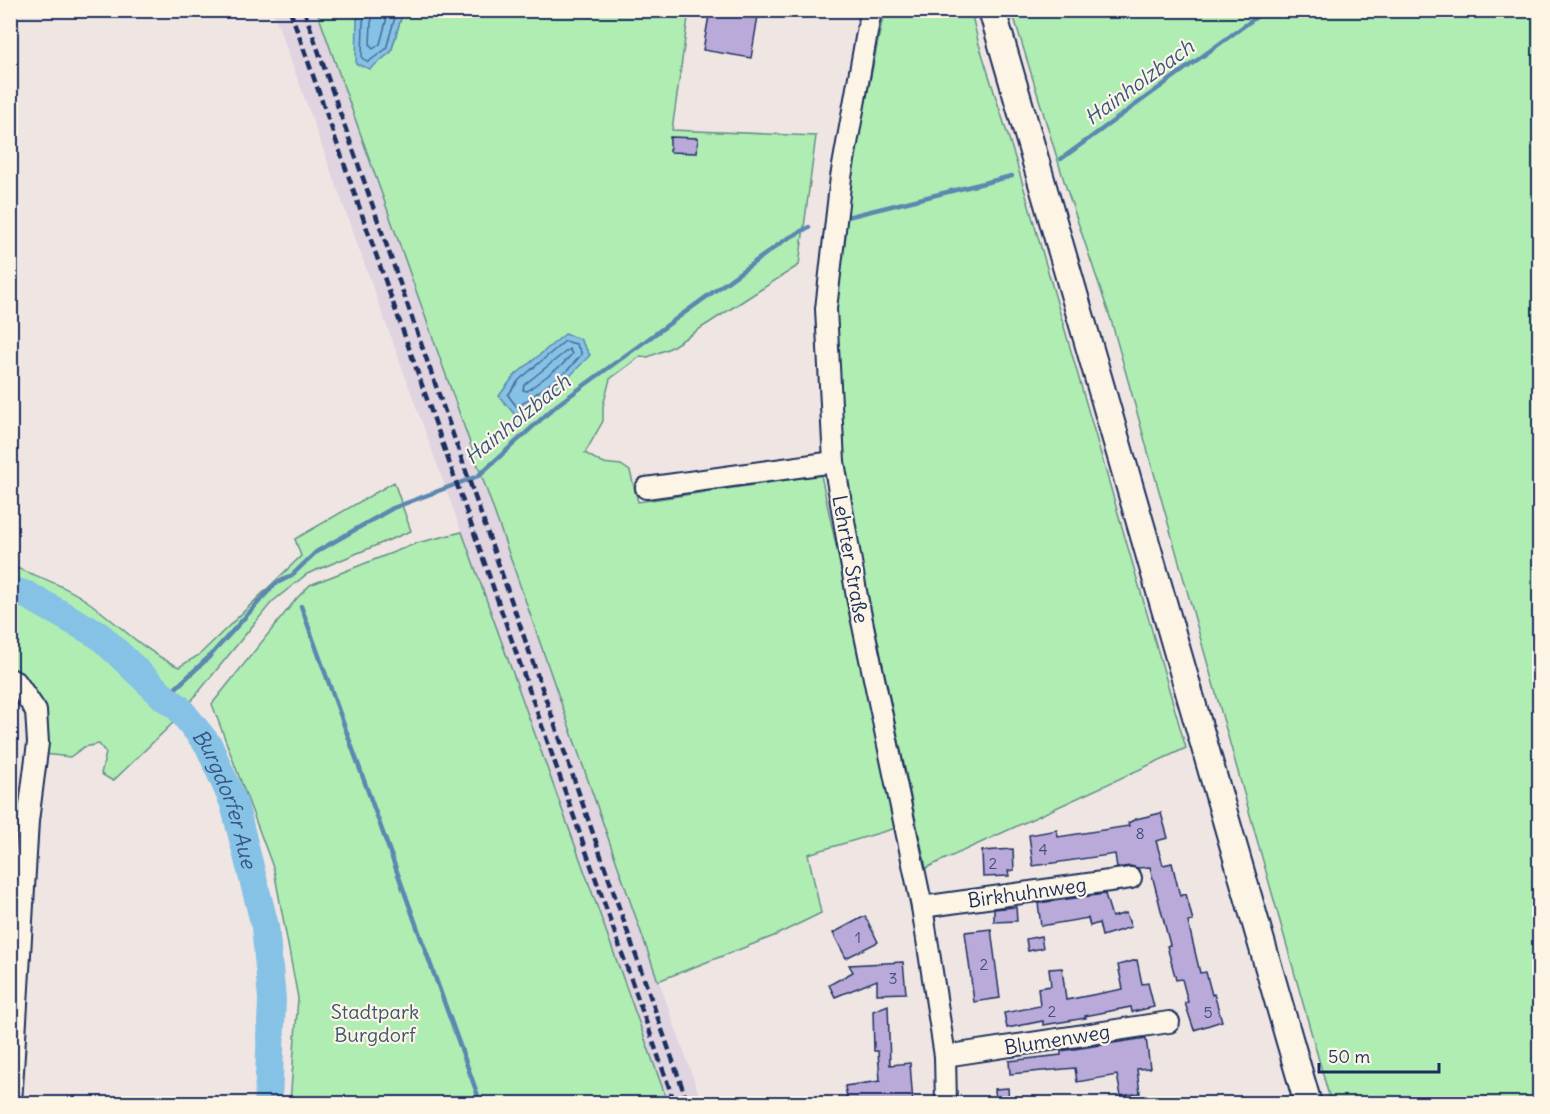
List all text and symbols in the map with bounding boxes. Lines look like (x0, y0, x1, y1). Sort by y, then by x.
water label: Hainholzbach (1079, 33, 1200, 131)
water label: Hainholzbach (458, 367, 576, 470)
street label: Lehrter Straße (827, 493, 875, 625)
water label: Burgdorfer Aue (187, 723, 264, 872)
house number: 8 (1135, 823, 1145, 843)
house number: 4 (1038, 839, 1048, 859)
house number: 2 (989, 853, 998, 873)
street label: Birkhuhnweg (966, 871, 1088, 913)
house number: 1 (855, 927, 861, 947)
house number: 2 (980, 954, 989, 974)
house number: 3 (888, 968, 898, 988)
park label: Stadtpark Burgdorf (331, 999, 419, 1047)
house number: 2 (1048, 1001, 1057, 1021)
house number: 5 (1203, 1002, 1213, 1022)
street label: Blumenweg (1002, 1018, 1112, 1060)
scale bar (1319, 1036, 1439, 1074)
text: 50 m (1328, 1045, 1370, 1068)

